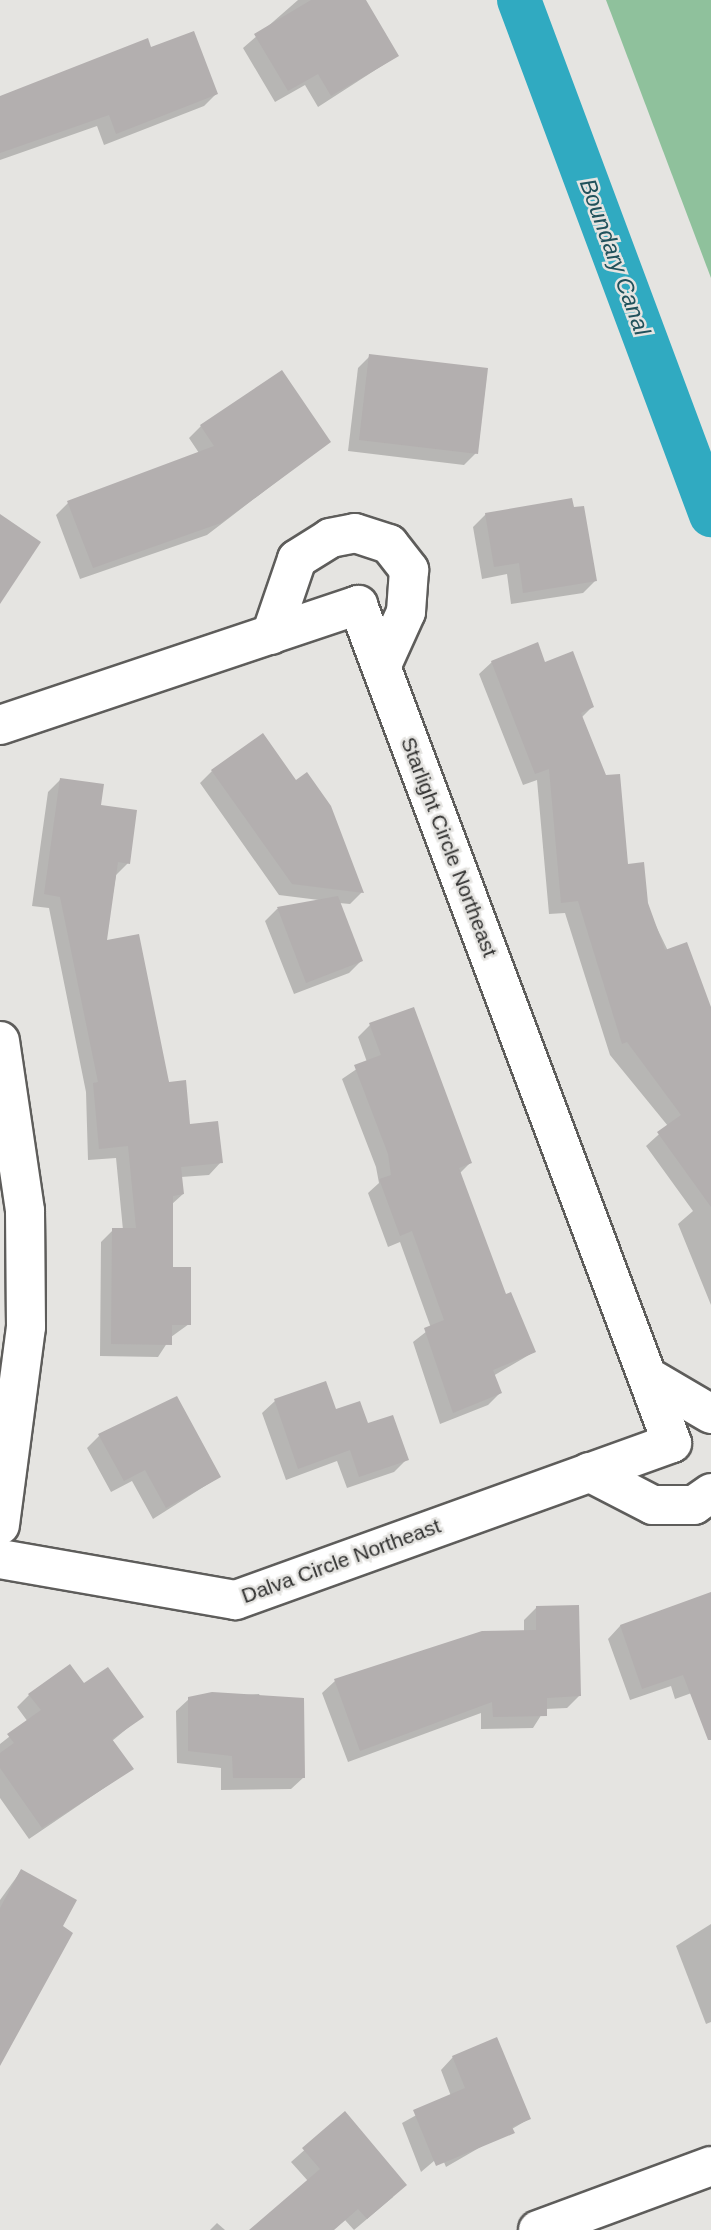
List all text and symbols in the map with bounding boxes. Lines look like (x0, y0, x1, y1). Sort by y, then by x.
water label: Boundary Canal (574, 175, 656, 339)
street label: Starlight Circle Northeast (395, 734, 503, 960)
street label: Dalva Circle Northeast (238, 1513, 444, 1609)

